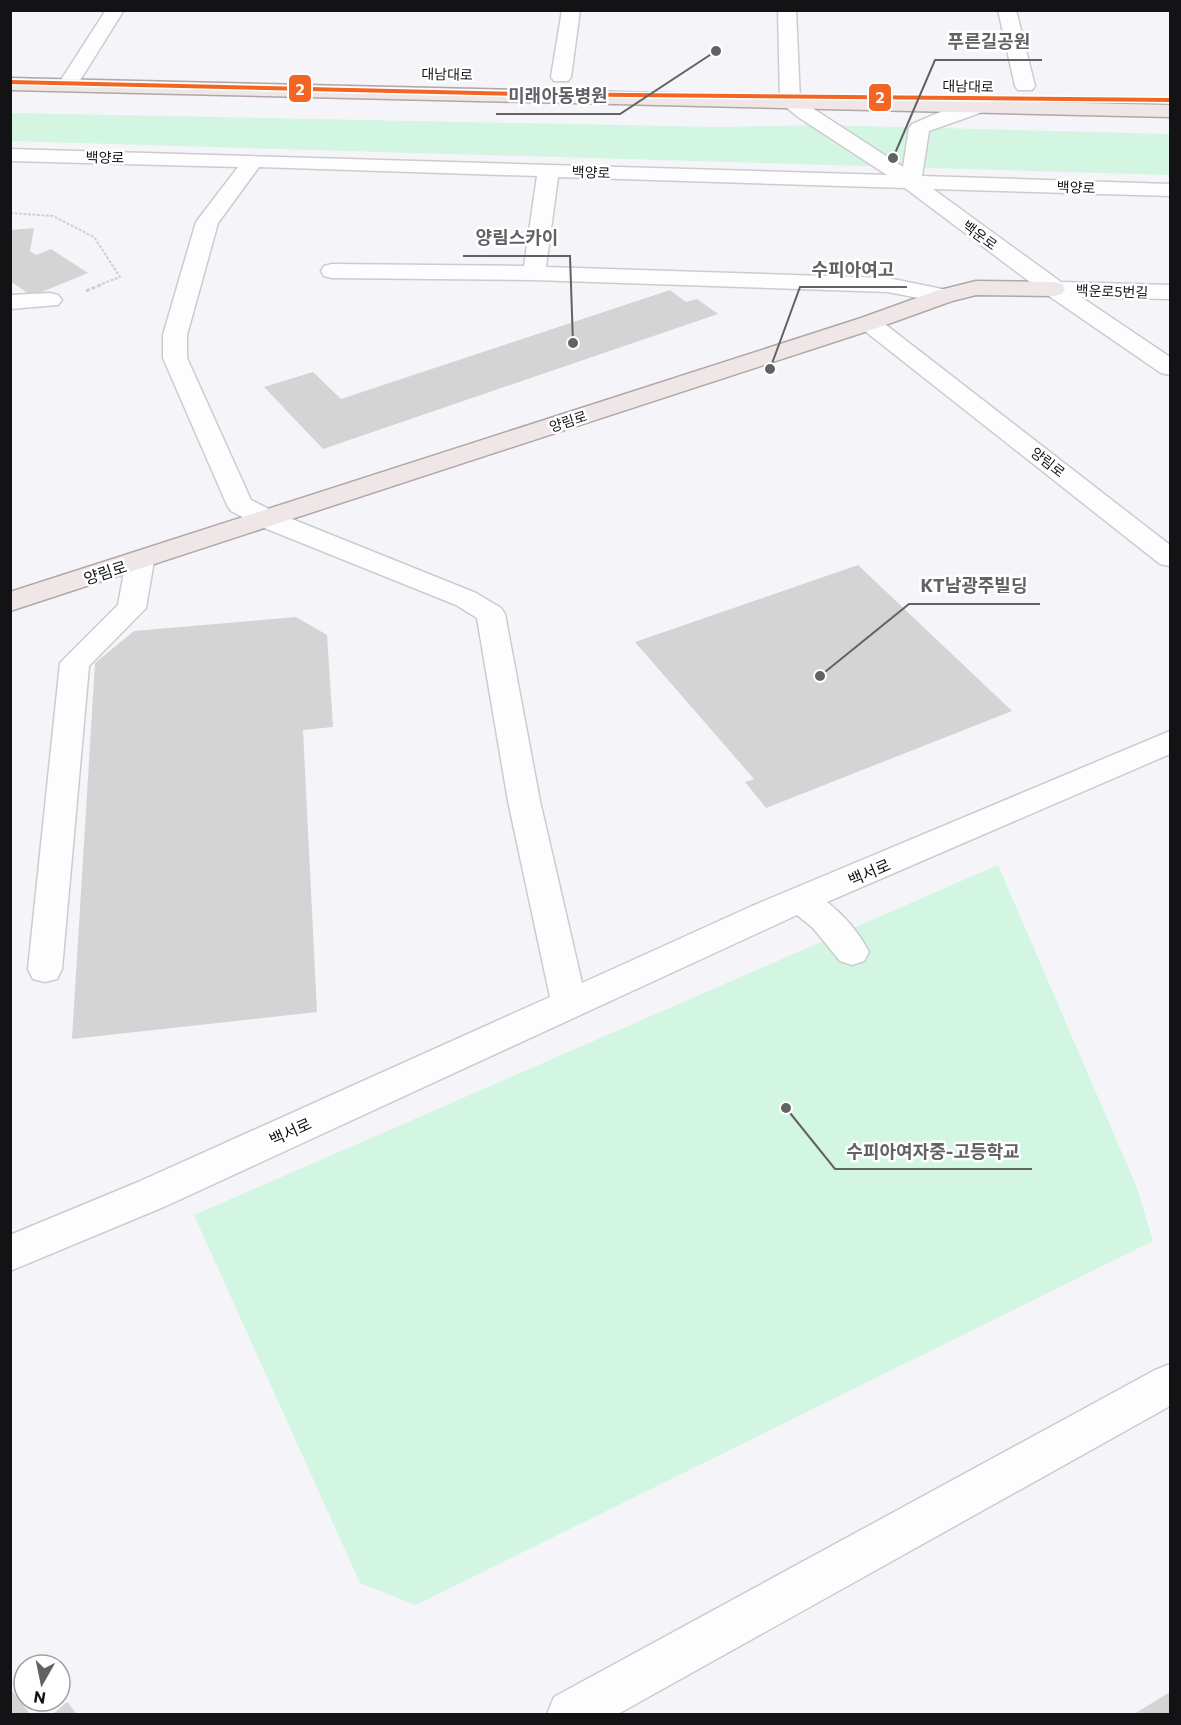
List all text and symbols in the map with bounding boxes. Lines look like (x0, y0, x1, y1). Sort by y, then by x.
callout: 푸른길공원 (935, 24, 1042, 60)
text: 푸른길공원 (948, 30, 1030, 52)
street label: 대남대로 (421, 65, 473, 83)
line badge: 2 (288, 74, 312, 103)
street label: 대남대로 (942, 77, 994, 95)
callout: 미래아동병원 (496, 78, 620, 114)
text: 2 (295, 79, 305, 98)
line badge: 2 (868, 83, 892, 112)
text: 미래아동병원 (508, 84, 608, 106)
text: 2 (875, 87, 885, 106)
street label: 백양로 (86, 148, 125, 166)
street label: 백양로 (571, 163, 611, 181)
street label: 백양로 (1056, 178, 1096, 196)
street label: 백운로 (959, 217, 1001, 253)
callout: 양림스카이 (463, 220, 570, 256)
text: 양림스카이 (476, 226, 558, 248)
callout: 수피아여고 (800, 251, 907, 287)
text: 수피아여고 (812, 258, 894, 280)
street label: 백운로5번길 (1075, 281, 1149, 301)
street label: 양림로 (547, 407, 589, 435)
street label: 양림로 (1028, 443, 1069, 481)
street label: 양림로 (81, 556, 129, 588)
callout: KT남광주빌딩 (909, 568, 1040, 604)
text: KT남광주빌딩 (921, 574, 1028, 596)
street label: 백서로 (845, 855, 893, 889)
street label: 백서로 (266, 1113, 314, 1149)
callout: 수피아여자중-고등학교 (835, 1133, 1032, 1169)
text: 수피아여자중-고등학교 (846, 1140, 1020, 1162)
north arrow (12, 1653, 72, 1713)
text: N (32, 1688, 47, 1709)

